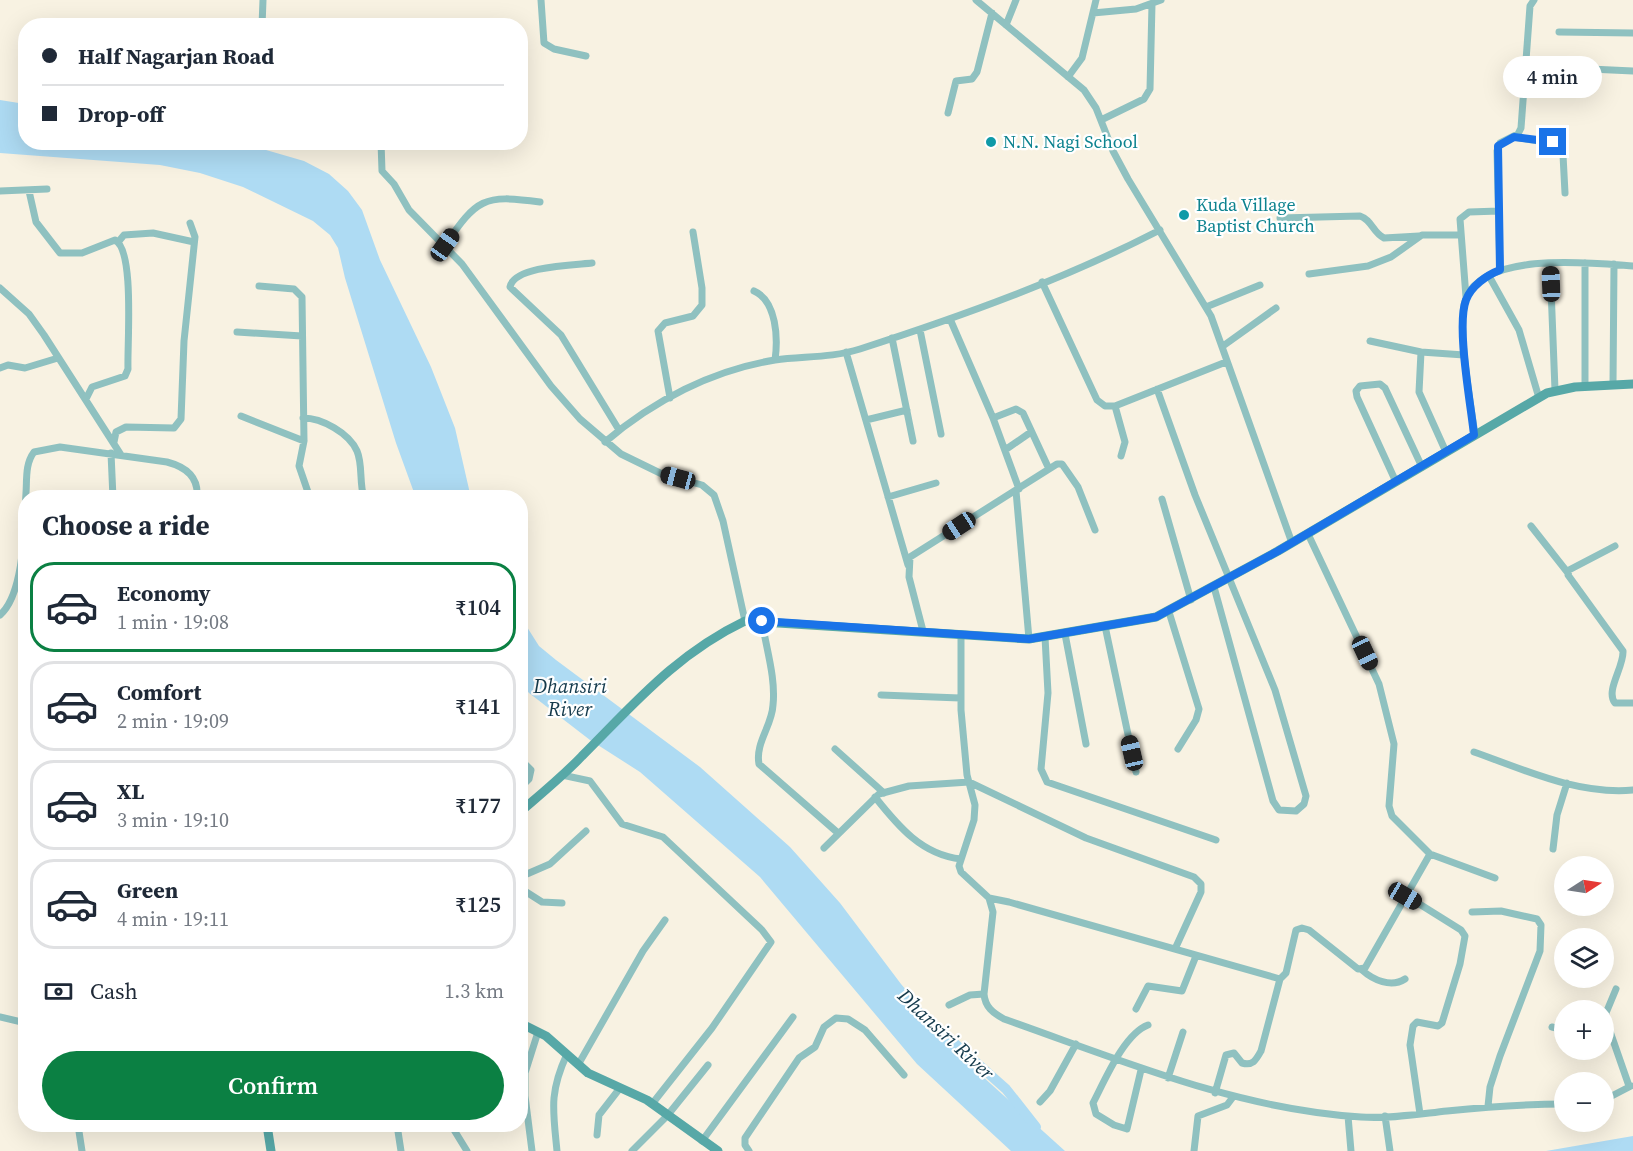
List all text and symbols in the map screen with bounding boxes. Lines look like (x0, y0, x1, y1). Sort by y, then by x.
text: Half Nagarjan Road (78, 41, 274, 71)
callout: 4 min (1504, 55, 1602, 97)
text: 4 min (1527, 63, 1578, 91)
text: Drop-off (78, 99, 164, 129)
route end (1539, 128, 1566, 155)
place label: N.N. Nagi School (1003, 129, 1138, 154)
marker: N.N. Nagi School (984, 135, 998, 149)
place label: Kuda Village Baptist Church (1196, 192, 1315, 238)
marker: Kuda Village Baptist Church (1177, 208, 1191, 222)
car (427, 225, 463, 265)
car (1541, 266, 1561, 302)
car (658, 465, 698, 491)
text: Choose a ride (42, 507, 210, 544)
car (939, 509, 979, 543)
text: Economy (117, 578, 211, 608)
icon: car (45, 580, 99, 634)
text: ₹104 (455, 592, 501, 622)
route start (748, 607, 775, 634)
text: 1 min · 19:08 (117, 608, 229, 636)
car (1349, 633, 1381, 673)
water label: Dhansiri River (532, 672, 607, 723)
text: Comfort (117, 677, 201, 707)
icon: car (45, 679, 99, 733)
text: ₹141 (455, 691, 501, 721)
text: 2 min · 19:09 (117, 707, 229, 735)
car (1119, 733, 1145, 773)
text: XL (117, 776, 144, 806)
icon: car (45, 778, 99, 832)
text: ₹177 (455, 790, 501, 820)
text: 3 min · 19:10 (117, 806, 229, 834)
north arrow (1554, 856, 1614, 916)
map controls (1554, 856, 1614, 1132)
text: Green (117, 875, 178, 905)
icon: car (45, 877, 99, 931)
car (1385, 879, 1425, 913)
text: ₹125 (455, 889, 501, 919)
text: 4 min · 19:11 (117, 905, 229, 933)
button: layers (1554, 928, 1614, 988)
icon: cash (42, 975, 75, 1008)
text: Cash (90, 976, 138, 1006)
text: 1.3 km (444, 977, 504, 1005)
water label: Dhansiri River (891, 981, 1001, 1087)
button: + (1554, 1000, 1614, 1060)
button: Confirm (42, 1051, 504, 1120)
button: − (1554, 1072, 1614, 1132)

